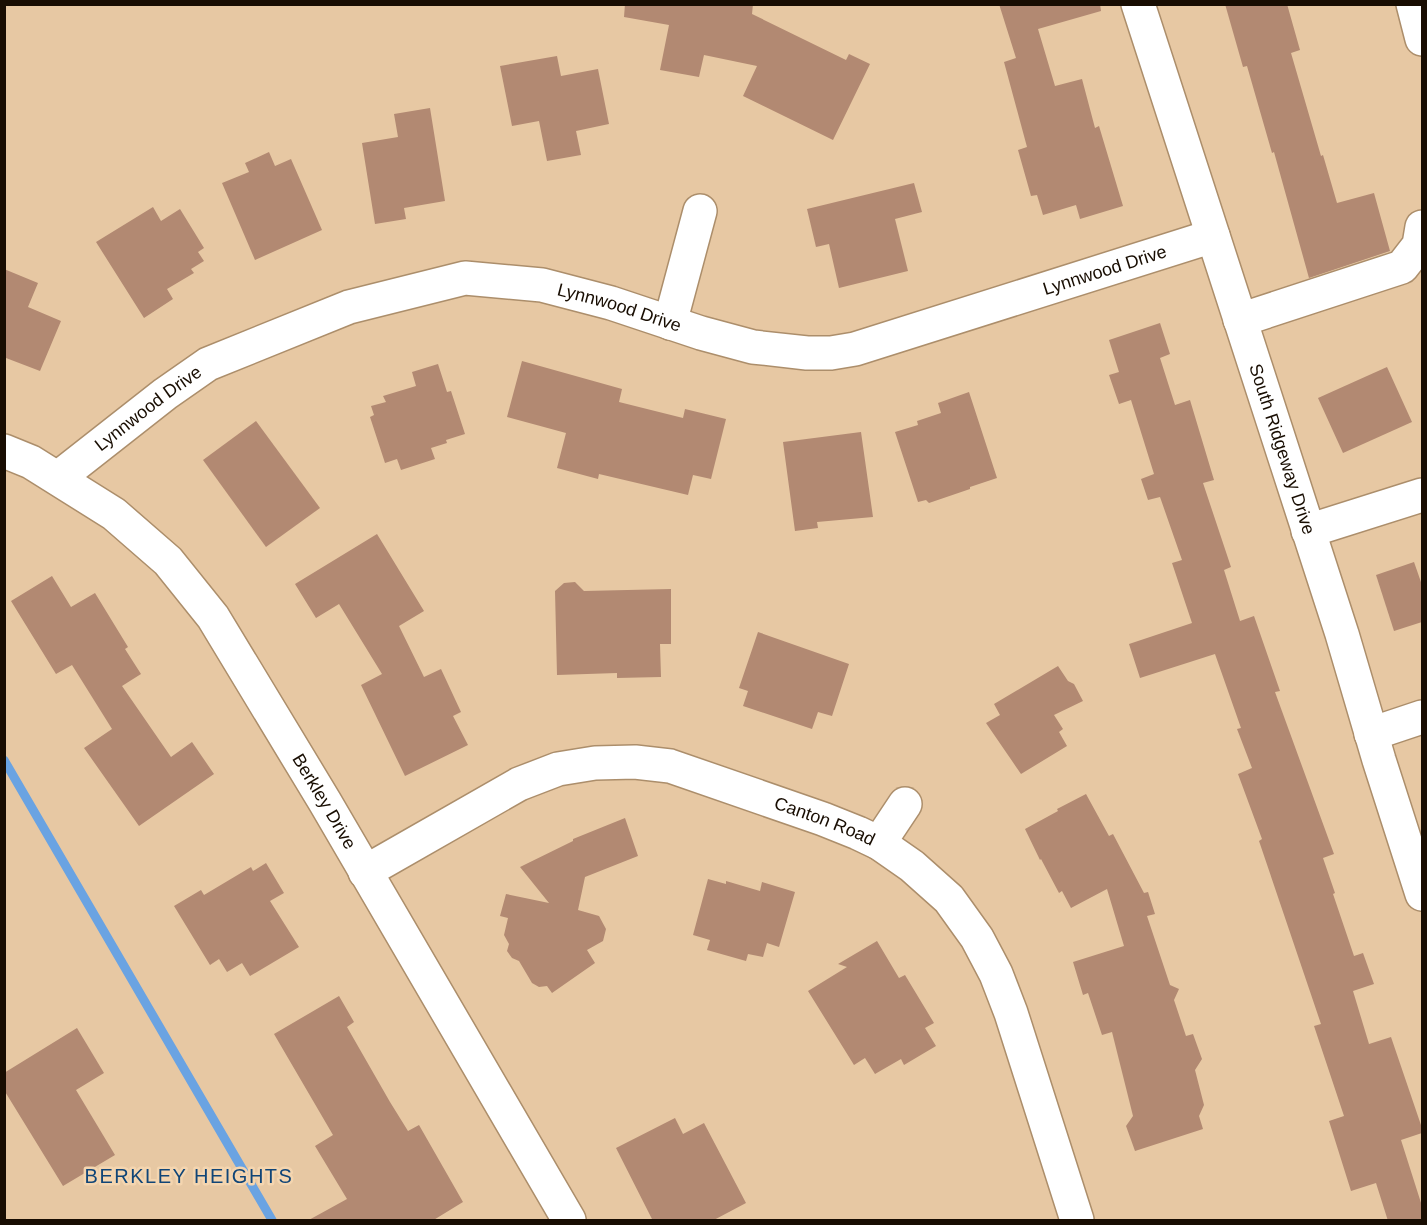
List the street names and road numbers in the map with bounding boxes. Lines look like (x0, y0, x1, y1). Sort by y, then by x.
street label: Lynnwood Drive (1040, 241, 1169, 299)
street label: Lynnwood Drive (555, 279, 684, 336)
street label: South Ridgeway Drive (1245, 361, 1319, 537)
street label: Lynnwood Drive (91, 362, 205, 455)
street label: Berkley Drive (288, 750, 360, 853)
street label: Canton Road (772, 793, 878, 850)

